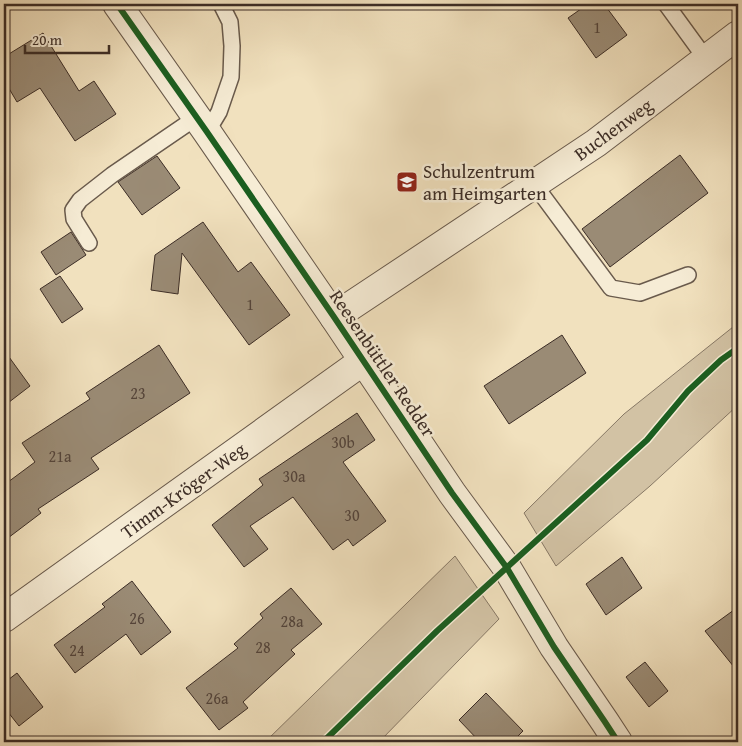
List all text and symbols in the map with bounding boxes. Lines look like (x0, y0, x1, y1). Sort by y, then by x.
house number: 1 (593, 15, 601, 39)
scale bar (25, 22, 109, 54)
text: 20 m (32, 29, 63, 50)
street label: Buchenweg (568, 91, 658, 167)
place label: Schulzentrum am Heimgarten (423, 157, 547, 207)
school or university icon: Schulzentrum am Heimgarten (395, 170, 419, 194)
street label: Reesenbüttler Redder (323, 284, 443, 442)
house number: 1 (246, 292, 254, 316)
house number: 23 (130, 381, 146, 405)
house number: 30b (331, 430, 355, 454)
street label: Timm-Kröger-Weg (115, 435, 252, 545)
house number: 21a (49, 444, 72, 468)
house number: 30a (283, 464, 306, 488)
house number: 30 (344, 503, 360, 527)
house number: 26 (129, 606, 145, 630)
house number: 28a (281, 609, 304, 633)
house number: 28 (255, 635, 271, 659)
house number: 24 (69, 638, 85, 662)
house number: 26a (206, 686, 229, 710)

